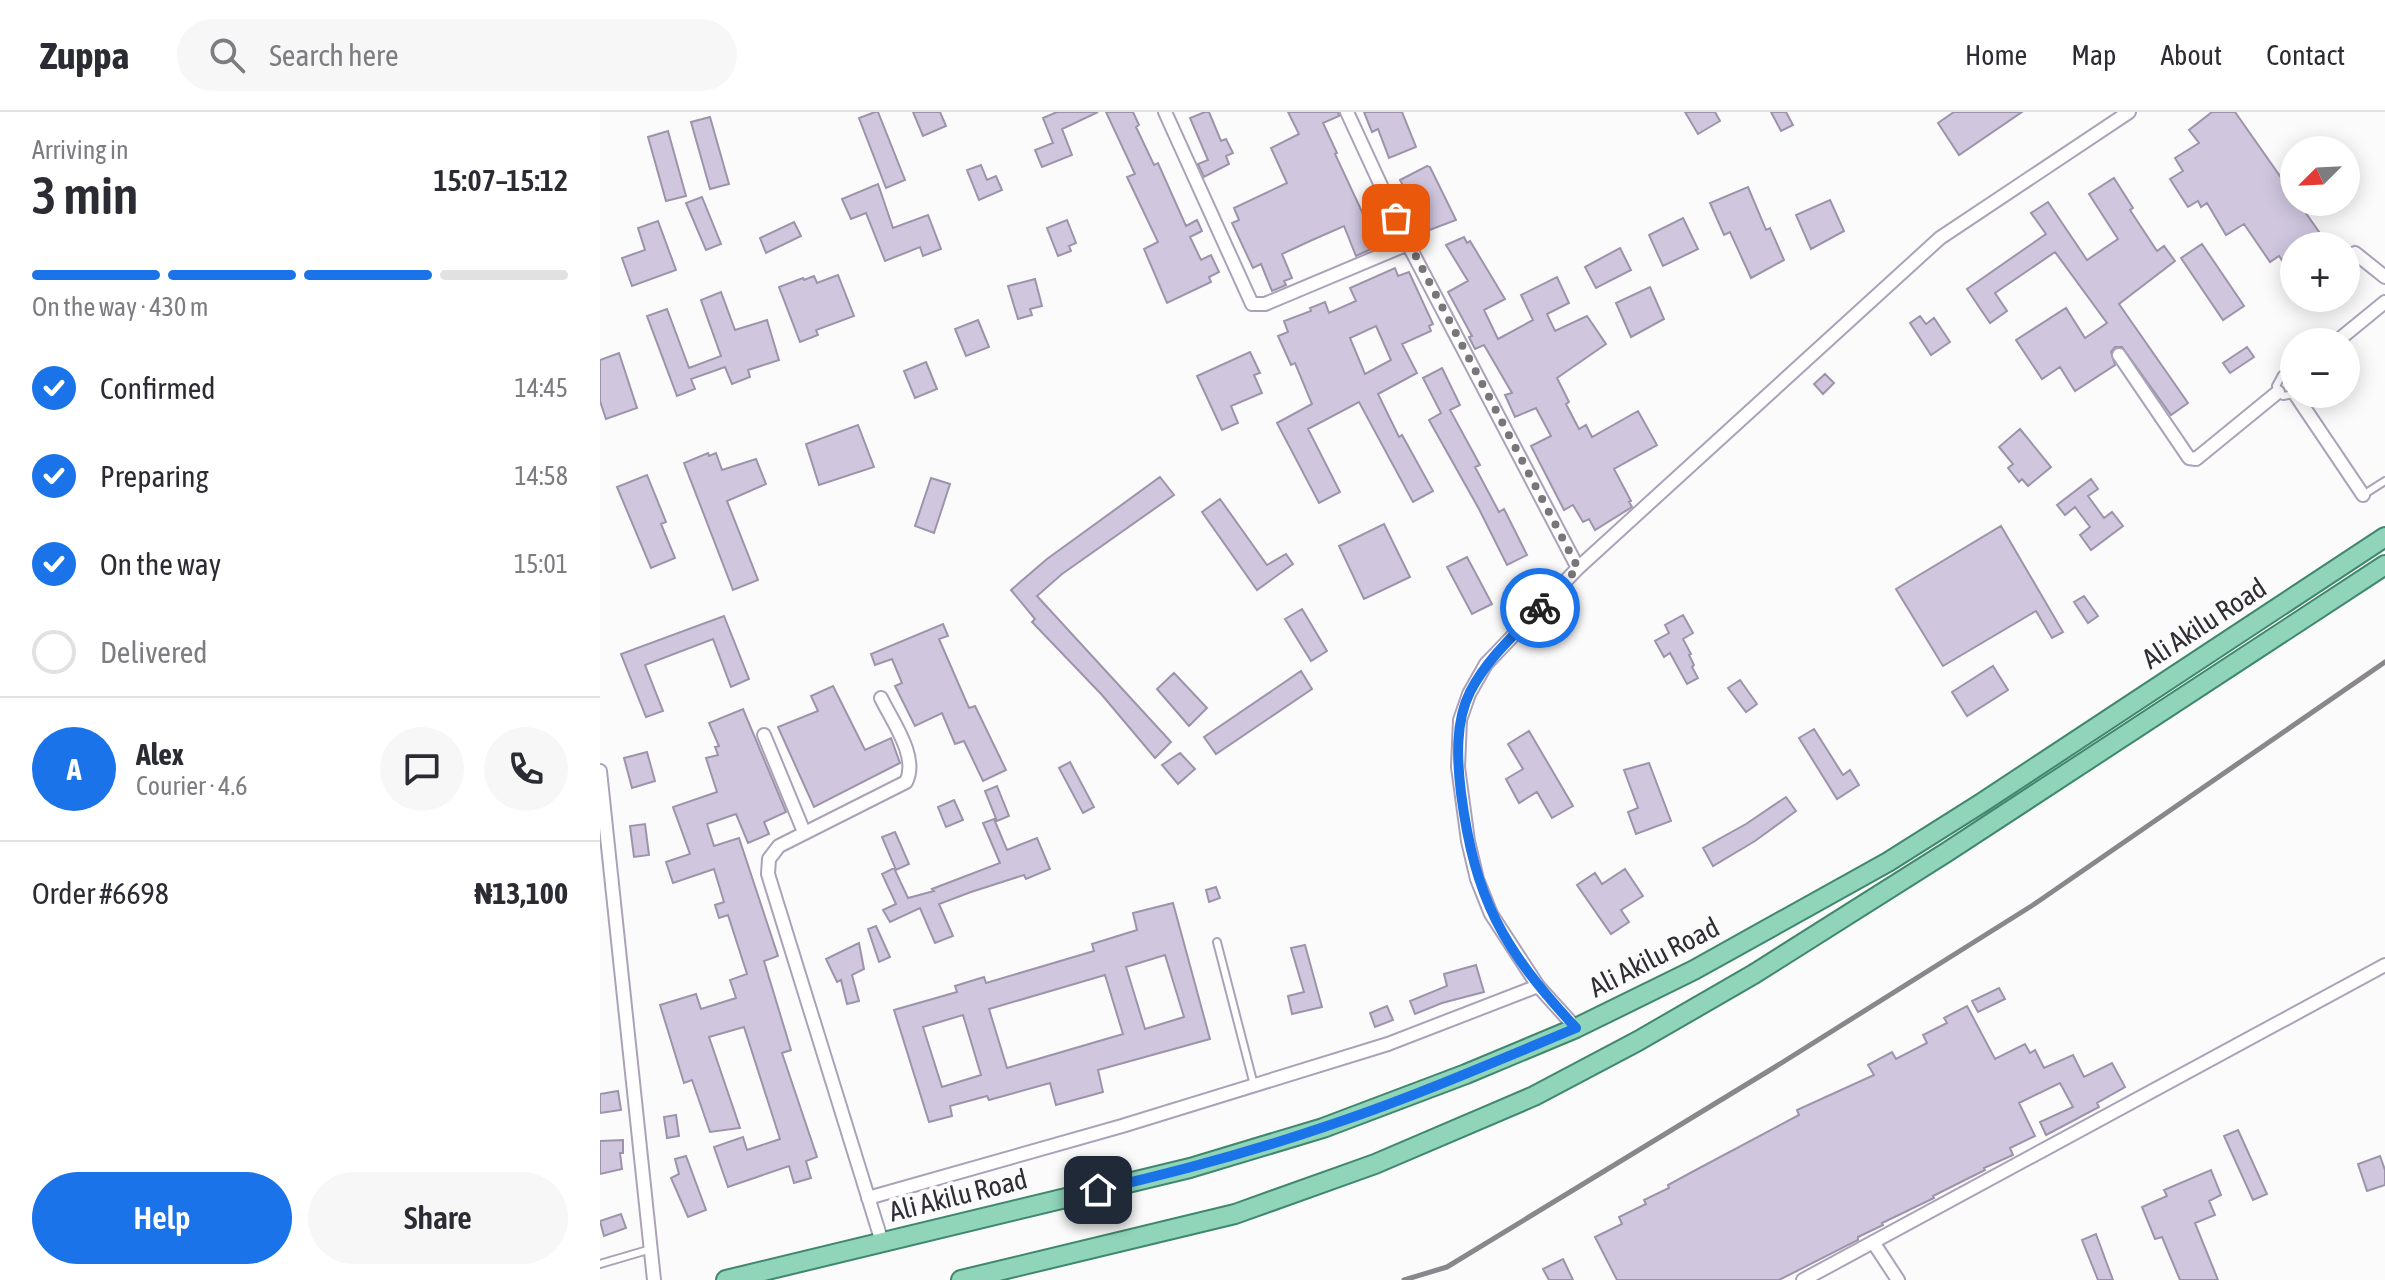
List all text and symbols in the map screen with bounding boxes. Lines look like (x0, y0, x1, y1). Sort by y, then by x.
search box (177, 19, 737, 91)
icon: search (205, 33, 249, 77)
text: Zuppa (40, 34, 129, 77)
text: Search here (269, 38, 399, 72)
text: Home (1965, 39, 2027, 71)
text: Map (2071, 39, 2116, 71)
text: About (2160, 39, 2222, 71)
text: Contact (2266, 39, 2345, 71)
text: Arriving in (32, 135, 129, 165)
north arrow (2280, 136, 2360, 216)
map controls (2280, 136, 2360, 408)
text: 15:07–15:12 (433, 163, 568, 197)
text: 3 min (32, 165, 138, 225)
pin (1362, 184, 1430, 252)
icon: bag (1374, 196, 1418, 240)
button: + (2280, 232, 2360, 312)
text: On the way · 430 m (32, 292, 209, 322)
button: − (2280, 328, 2360, 408)
icon: check (32, 366, 76, 410)
text: Confirmed (100, 371, 215, 405)
text: 14:45 (514, 373, 568, 403)
icon: check (32, 454, 76, 498)
text: Preparing (100, 459, 209, 493)
text: 14:58 (514, 461, 568, 491)
icon: check (32, 542, 76, 586)
text: On the way (100, 547, 221, 581)
text: 15:01 (514, 549, 568, 579)
courier (1500, 568, 1580, 648)
street label: Ali Akilu Road (2136, 571, 2272, 675)
icon: bike (1518, 586, 1562, 630)
text: Delivered (100, 635, 208, 669)
button: chat (380, 727, 464, 811)
button: phone (484, 727, 568, 811)
text: Alex (136, 737, 184, 771)
text: A (67, 752, 81, 786)
text: Courier · 4.6 (136, 771, 247, 801)
text: Order #6698 (32, 876, 169, 910)
text: ₦13,100 (474, 876, 568, 910)
street label: Ali Akilu Road (1584, 911, 1724, 1003)
pin (1064, 1156, 1132, 1224)
street label: Ali Akilu Road (886, 1162, 1030, 1228)
icon: home (1076, 1168, 1120, 1212)
button: Help (32, 1172, 292, 1264)
button: Share (308, 1172, 568, 1264)

